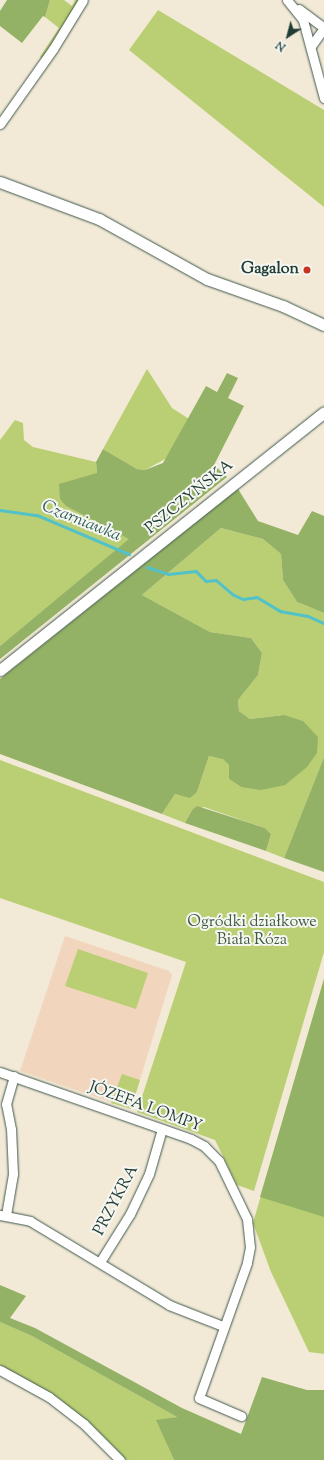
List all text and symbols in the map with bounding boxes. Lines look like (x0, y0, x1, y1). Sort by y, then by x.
north arrow (268, 16, 308, 56)
text: N (273, 37, 289, 55)
place label: Gagalon (241, 260, 299, 280)
marker: Gagalon (302, 265, 312, 275)
street label: PSZCZYŃSKA (142, 457, 238, 539)
water label: Czarniawka (38, 497, 124, 547)
park label: Ogródki działkowe Biała Róza (187, 913, 317, 951)
street label: JÓZEFA LOMPY (86, 1079, 204, 1137)
street label: PRZYKRA (90, 1163, 144, 1239)

